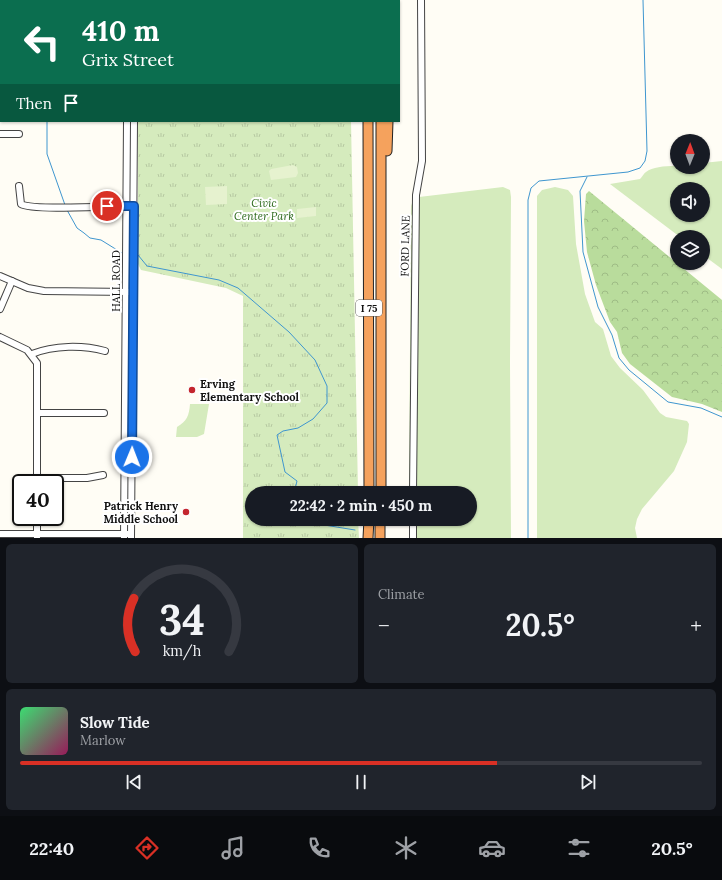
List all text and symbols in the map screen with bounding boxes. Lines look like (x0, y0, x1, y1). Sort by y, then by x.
text: 410 m (82, 13, 160, 49)
icon: left (16, 16, 68, 68)
text: Grix Street (82, 48, 174, 71)
icon: arrive (60, 92, 82, 114)
text: Then (16, 94, 52, 113)
north arrow (670, 134, 710, 174)
map controls (670, 134, 710, 270)
button: sound (670, 182, 710, 222)
pin (90, 189, 124, 223)
icon: arrive (96, 195, 118, 217)
park label: Civic Center Park (234, 196, 294, 223)
street label: FORD LANE (397, 215, 413, 277)
button: layers (670, 230, 710, 270)
street label: HALL ROAD (109, 250, 123, 312)
road number: I 75 (356, 300, 382, 316)
place label: Erving Elementary School (200, 377, 299, 404)
marker: Erving Elementary School (187, 385, 197, 395)
position arrow (111, 436, 153, 478)
speed limit sign: 40 (12, 474, 64, 526)
text: 22:42 · 2 min · 450 m (290, 496, 432, 515)
place label: Patrick Henry Middle School (104, 499, 179, 526)
marker: Patrick Henry Middle School (181, 507, 191, 517)
text: Climate (378, 586, 425, 603)
text: 34 (159, 592, 205, 645)
text: 20.5° (505, 606, 575, 644)
text: − (378, 611, 390, 639)
text: + (690, 611, 702, 639)
text: km/h (163, 641, 202, 660)
text: Slow Tide (80, 713, 150, 732)
text: Marlow (80, 732, 126, 749)
icon: previous (123, 771, 145, 793)
icon: pause (350, 771, 372, 793)
icon: next (577, 771, 599, 793)
icon: directions (133, 834, 161, 862)
icon: music (219, 834, 247, 862)
icon: phone (305, 834, 333, 862)
icon: climate (392, 834, 420, 862)
icon: car (478, 834, 506, 862)
icon: filters (565, 834, 593, 862)
text: 22:40 (29, 837, 74, 860)
text: 20.5° (651, 837, 693, 860)

